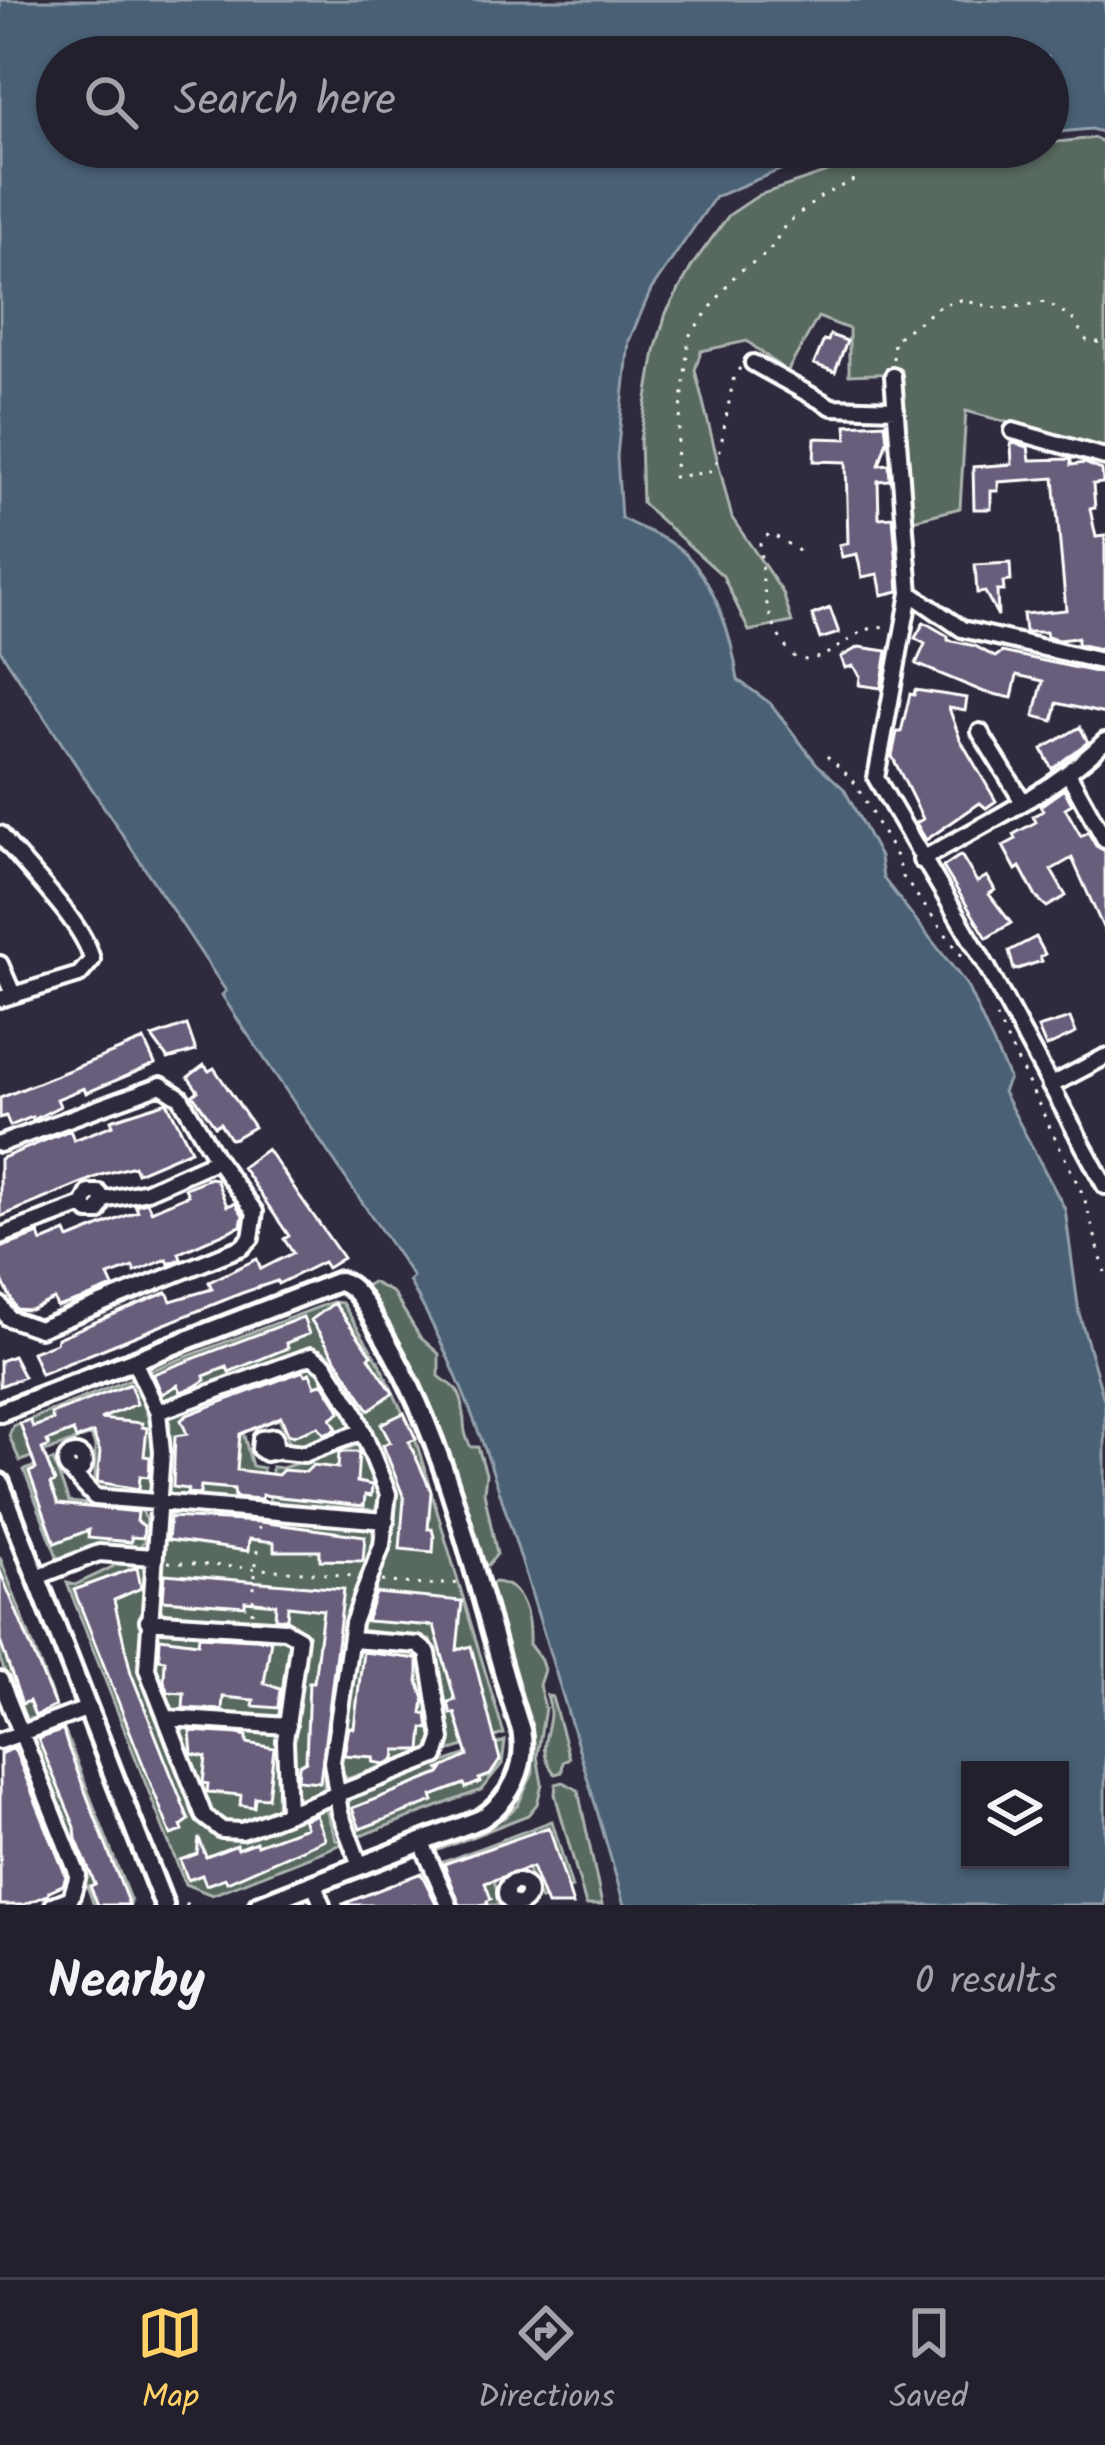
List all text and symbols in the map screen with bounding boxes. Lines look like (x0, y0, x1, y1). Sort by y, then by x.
search box (36, 36, 1069, 168)
text: Search here (174, 66, 396, 138)
icon: search (78, 69, 144, 135)
map controls (961, 1761, 1069, 1869)
button: layers (961, 1761, 1069, 1869)
text: Nearby (48, 1943, 205, 2024)
text: 0 results (915, 1952, 1057, 2014)
tab: Map (137, 2300, 203, 2425)
tab: Directions (478, 2300, 615, 2425)
tab: Saved (889, 2300, 968, 2425)

